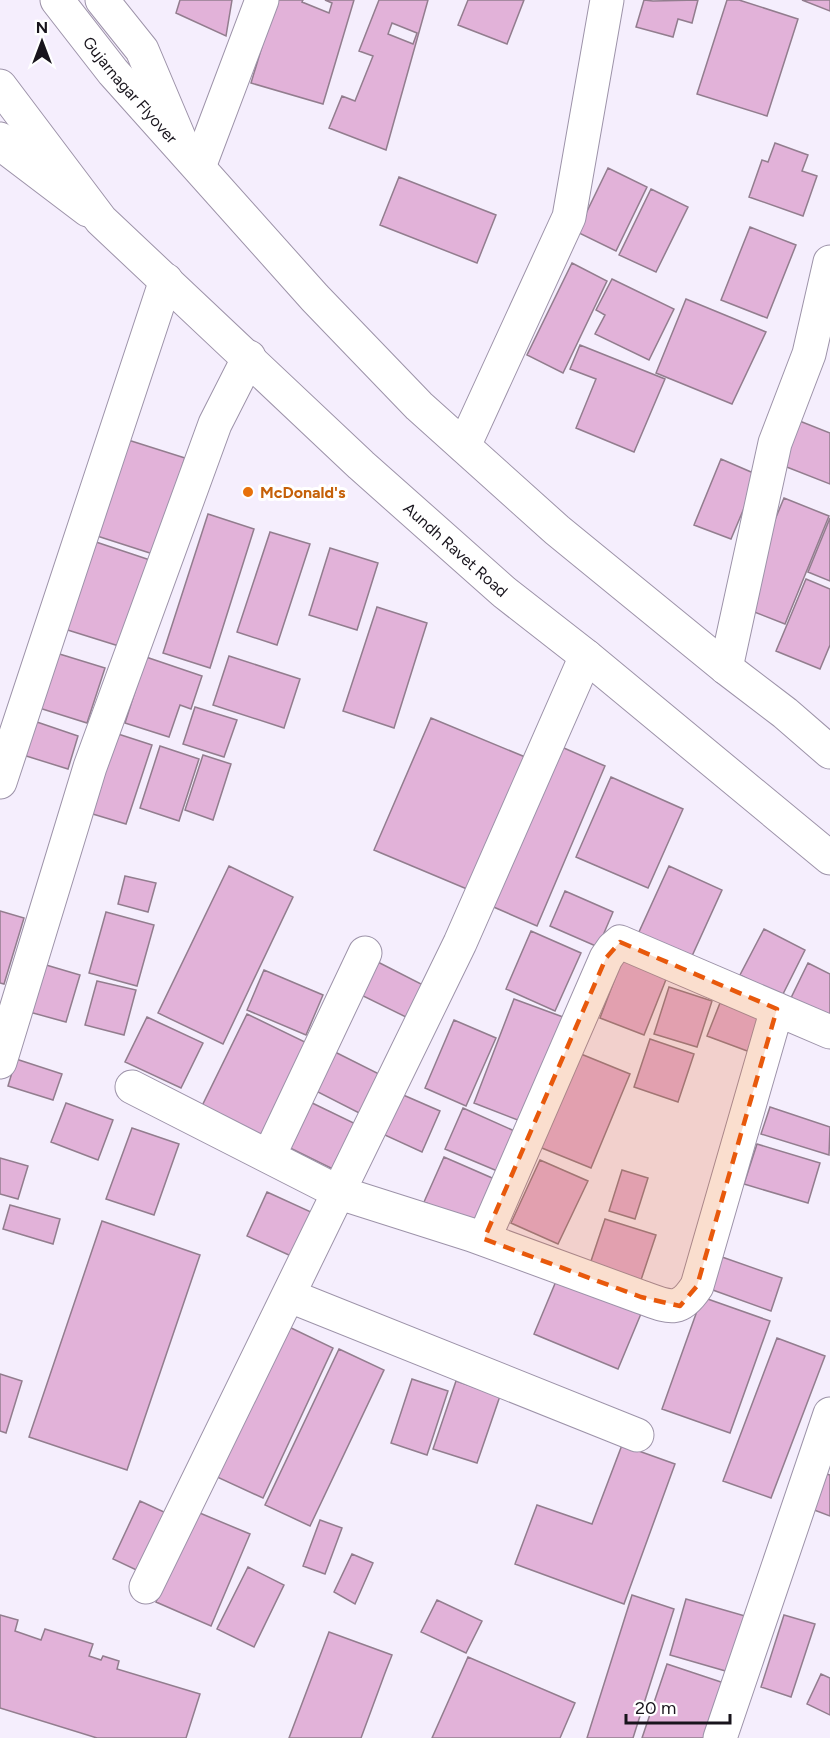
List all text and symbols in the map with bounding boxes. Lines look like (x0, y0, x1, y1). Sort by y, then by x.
north arrow (12, 12, 72, 72)
text: N (36, 18, 48, 37)
street label: Gujarnagar Flyover (79, 32, 182, 148)
place label: McDonald's (260, 483, 346, 502)
marker: McDonald's (241, 485, 255, 499)
street label: Aundh Ravet Road (400, 498, 512, 601)
scale bar (626, 1687, 730, 1725)
text: 20 m (635, 1697, 676, 1719)

